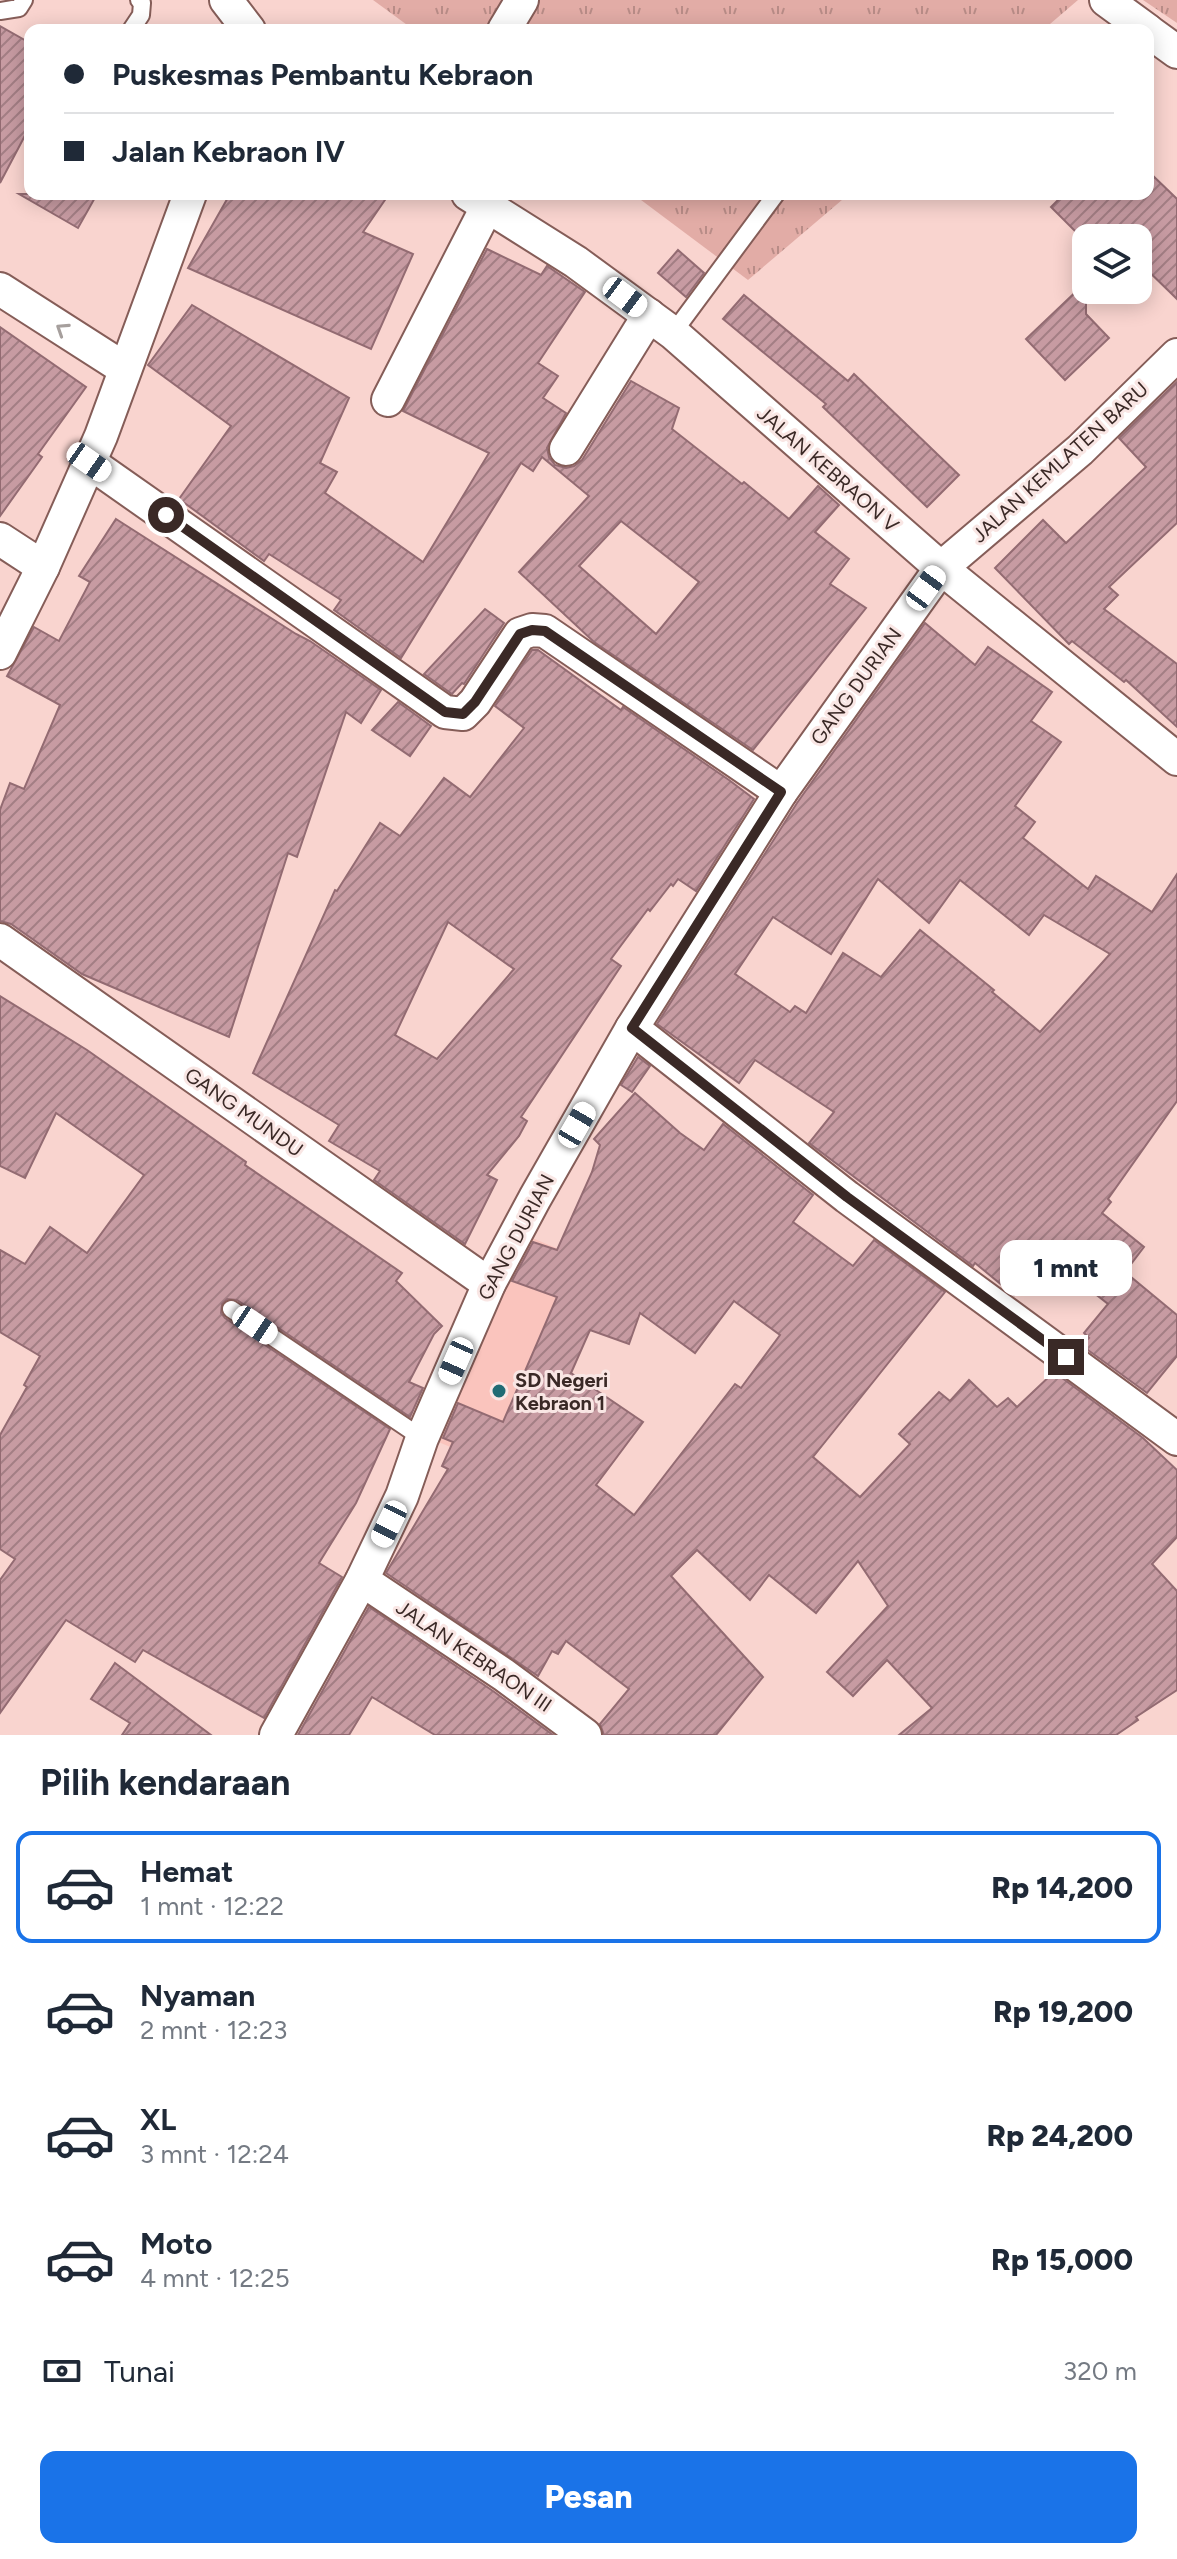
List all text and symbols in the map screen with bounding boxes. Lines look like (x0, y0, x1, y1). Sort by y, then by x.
text: Puskesmas Pembantu Kebraon (112, 56, 533, 93)
text: Jalan Kebraon IV (112, 133, 345, 170)
map controls (1072, 224, 1152, 304)
button: layers (1072, 224, 1152, 304)
car (599, 273, 651, 321)
one-way arrow (57, 323, 71, 338)
street label: JALAN KEMLATEN BARU (967, 377, 1153, 547)
street label: JALAN KEBRAON V (752, 401, 904, 537)
car (62, 438, 116, 486)
route start (148, 497, 184, 533)
car (902, 562, 950, 614)
street label: GANG DURIAN (805, 623, 907, 749)
street label: GANG MUNDU (180, 1062, 308, 1162)
car (555, 1098, 599, 1152)
street label: GANG DURIAN (473, 1170, 559, 1304)
callout: 1 mnt (1000, 1241, 1132, 1297)
text: 1 mnt (1033, 1252, 1099, 1284)
car (228, 1302, 282, 1348)
car (435, 1334, 477, 1388)
route end (1048, 1339, 1084, 1375)
place label: SD Negeri Kebraon 1 (515, 1368, 608, 1415)
marker: SD Negeri Kebraon 1 (490, 1382, 508, 1400)
car (368, 1497, 410, 1551)
street label: JALAN KEBRAON III (392, 1595, 556, 1717)
text: Pilih kendaraan (40, 1761, 290, 1804)
icon: car (44, 1851, 116, 1923)
text: Hemat (140, 1853, 233, 1890)
text: Rp 14,200 (991, 1869, 1133, 1906)
text: 1 mnt · 12:22 (140, 1890, 284, 1922)
icon: car (44, 1975, 116, 2047)
text: Nyaman (140, 1977, 255, 2014)
text: Rp 19,200 (993, 1993, 1133, 2030)
text: 2 mnt · 12:23 (140, 2014, 287, 2046)
icon: car (44, 2099, 116, 2171)
text: XL (140, 2101, 176, 2138)
text: Rp 24,200 (986, 2117, 1133, 2154)
text: 3 mnt · 12:24 (140, 2138, 289, 2170)
icon: car (44, 2223, 116, 2295)
text: Moto (140, 2225, 212, 2262)
text: Rp 15,000 (991, 2241, 1133, 2278)
text: 4 mnt · 12:25 (140, 2262, 290, 2294)
icon: cash (40, 2349, 84, 2393)
text: Tunai (104, 2353, 175, 2390)
text: 320 m (1063, 2355, 1137, 2387)
button: Pesan (40, 2451, 1137, 2543)

